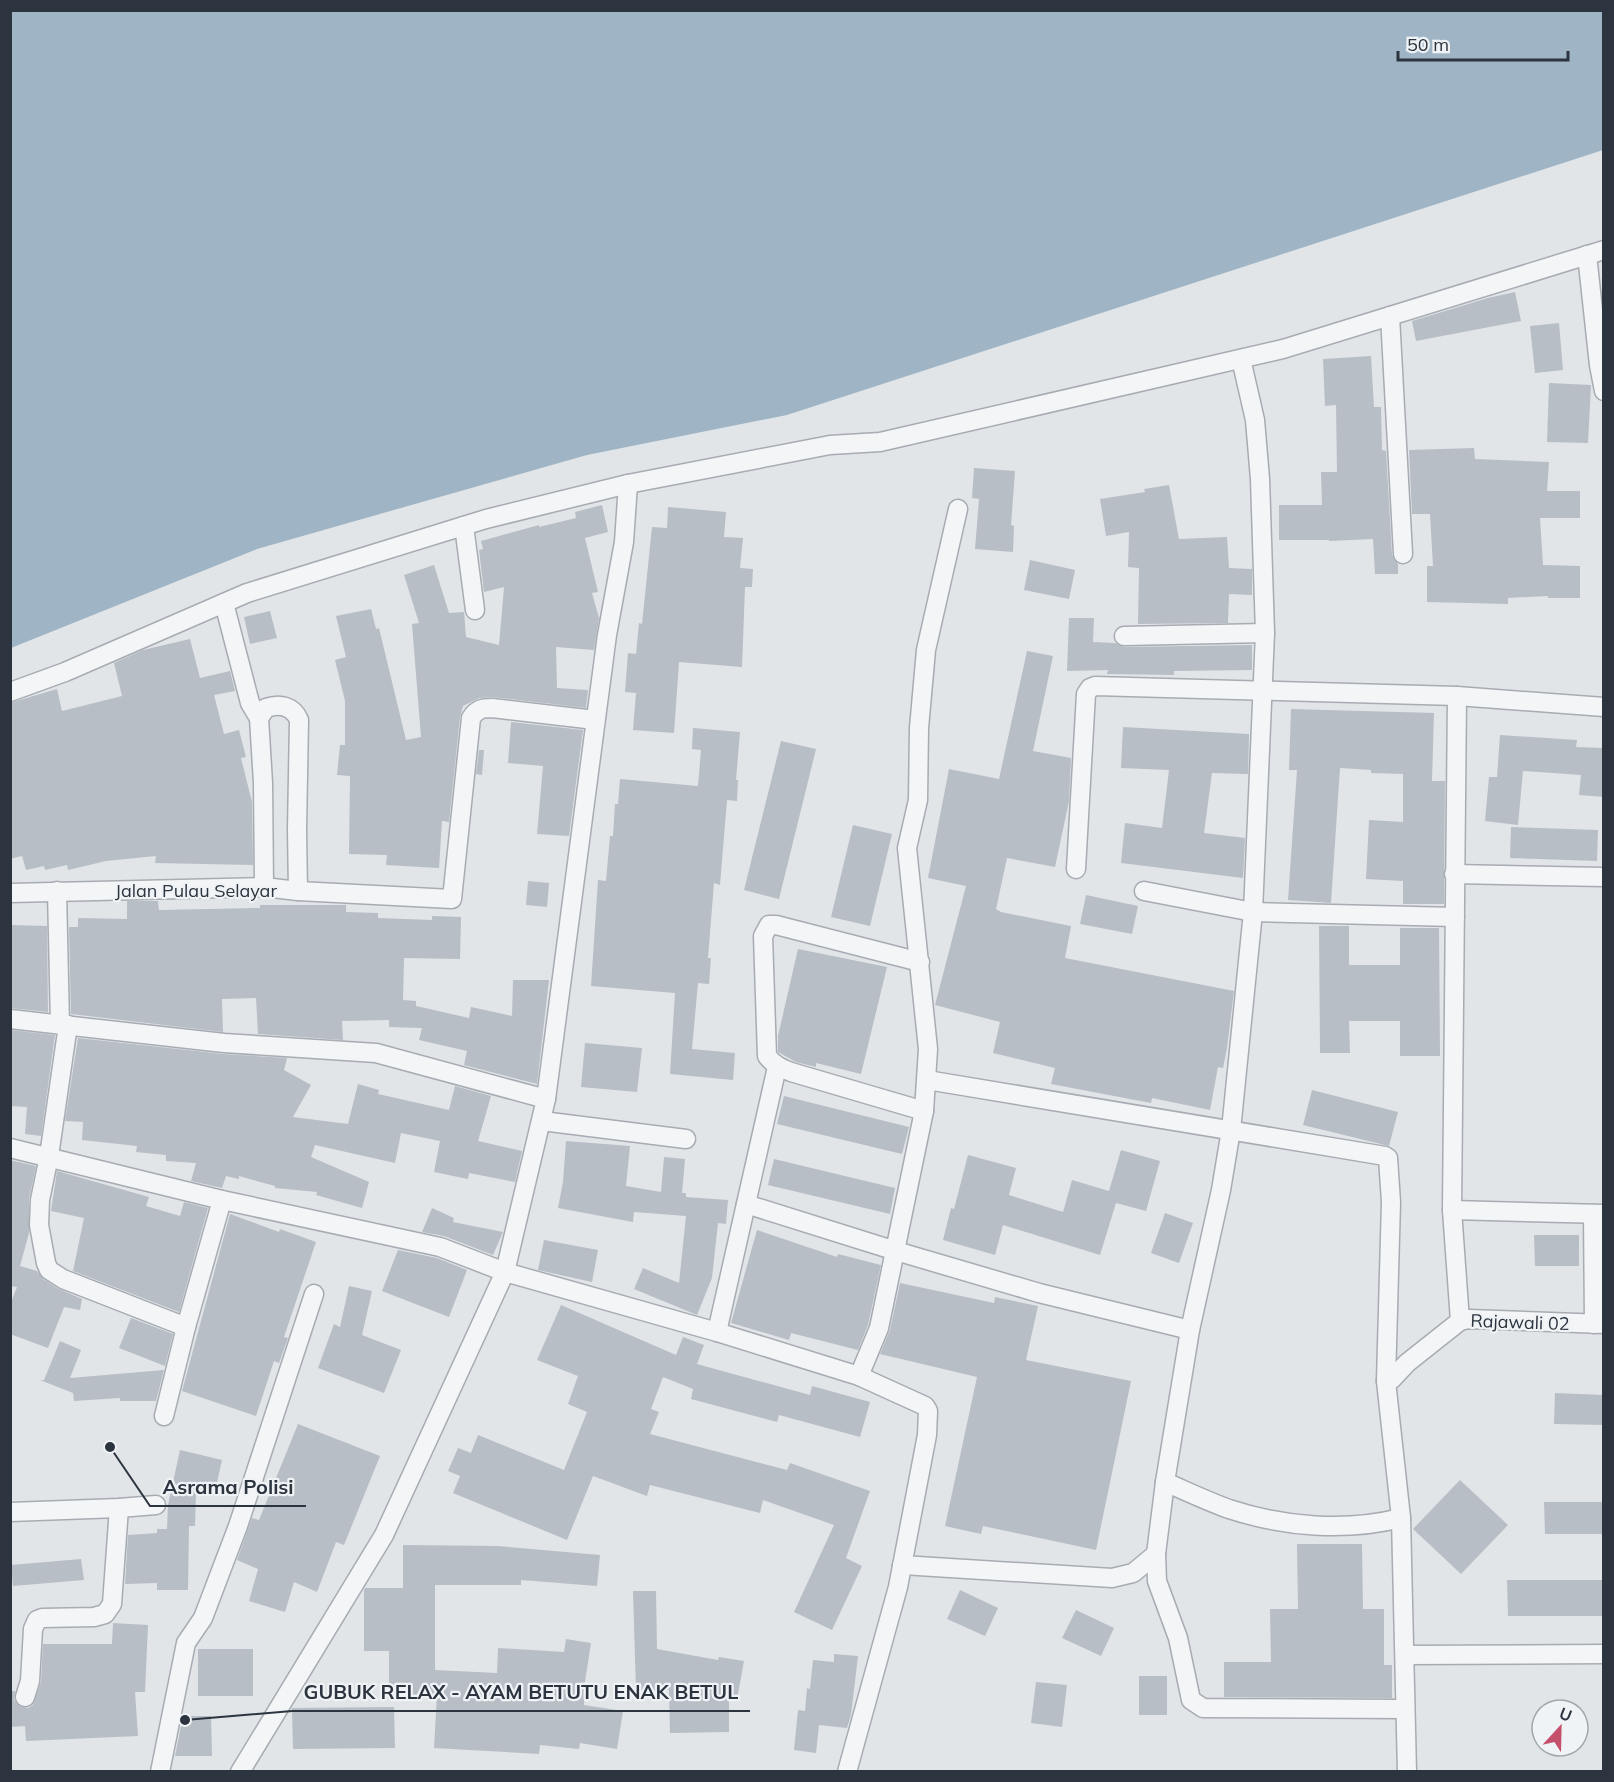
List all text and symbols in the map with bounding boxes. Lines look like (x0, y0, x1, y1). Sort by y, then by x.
scale bar (1398, 24, 1568, 62)
text: 50 m (1407, 33, 1449, 56)
street label: Jalan Pulau Selayar (115, 879, 277, 902)
street label: Rajawali 02 (1470, 1309, 1570, 1335)
callout: Asrama Polisi (150, 1468, 306, 1506)
text: Asrama Polisi (162, 1474, 294, 1499)
callout: GUBUK RELAX - AYAM BETUTU ENAK BETUL (292, 1673, 750, 1711)
text: GUBUK RELAX - AYAM BETUTU ENAK BETUL (304, 1679, 738, 1704)
north arrow (1530, 1698, 1590, 1758)
text: U (1556, 1703, 1575, 1726)

